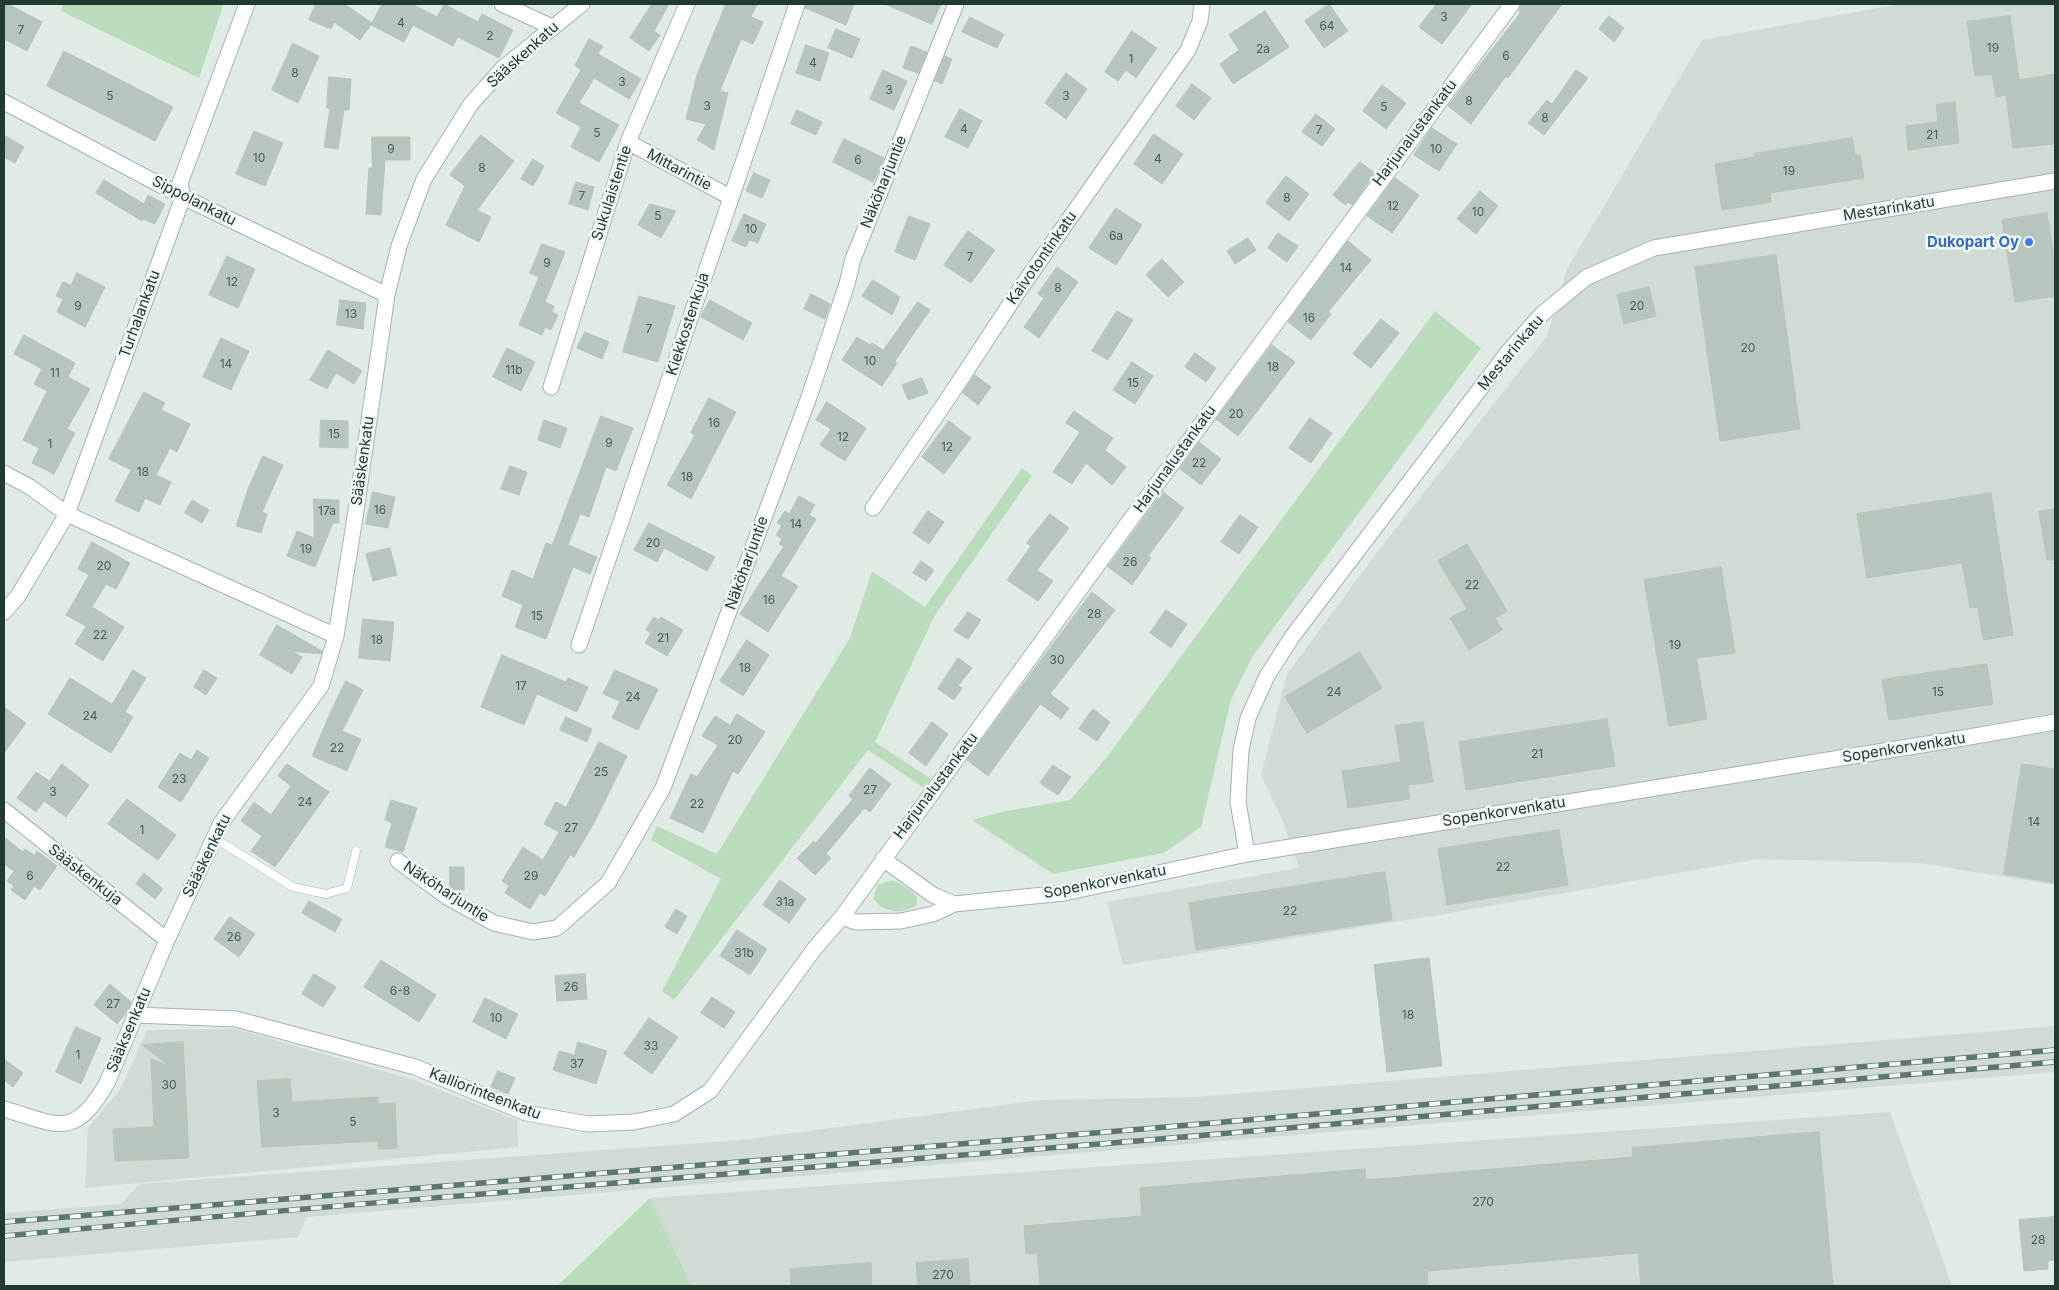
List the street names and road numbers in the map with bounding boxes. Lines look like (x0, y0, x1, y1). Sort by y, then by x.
street label: Sääskenkatu (483, 18, 563, 92)
street label: Harjunalustankatu (1369, 76, 1461, 190)
street label: Näköharjuntie (857, 133, 911, 231)
street label: Sukulaistentie (588, 143, 636, 243)
street label: Mittarintie (644, 145, 714, 195)
street label: Sippolankatu (149, 172, 239, 230)
street label: Mestarinkatu (1842, 193, 1936, 225)
street label: Kaivotontinkatu (1003, 208, 1081, 308)
street label: Turhalankatu (116, 268, 164, 360)
street label: Kiekkostenkuja (663, 270, 713, 378)
street label: Mestarinkatu (1474, 312, 1548, 394)
street label: Harjunalustankatu (1130, 402, 1220, 516)
street label: Sääskenkatu (348, 415, 378, 507)
street label: Näköharjuntie (722, 514, 772, 612)
street label: Harjunalustankatu (890, 729, 982, 843)
street label: Sopenkorvenkatu (1841, 729, 1967, 767)
street label: Sopenkorvenkatu (1441, 793, 1567, 831)
street label: Sääskenkatu (179, 811, 235, 901)
street label: Sääskenkuja (44, 840, 126, 910)
street label: Näköharjuntie (400, 858, 492, 926)
street label: Sopenkorvenkatu (1042, 861, 1168, 903)
street label: Sääksenkatu (103, 985, 155, 1075)
street label: Kalliorinteenkatu (427, 1064, 543, 1124)

